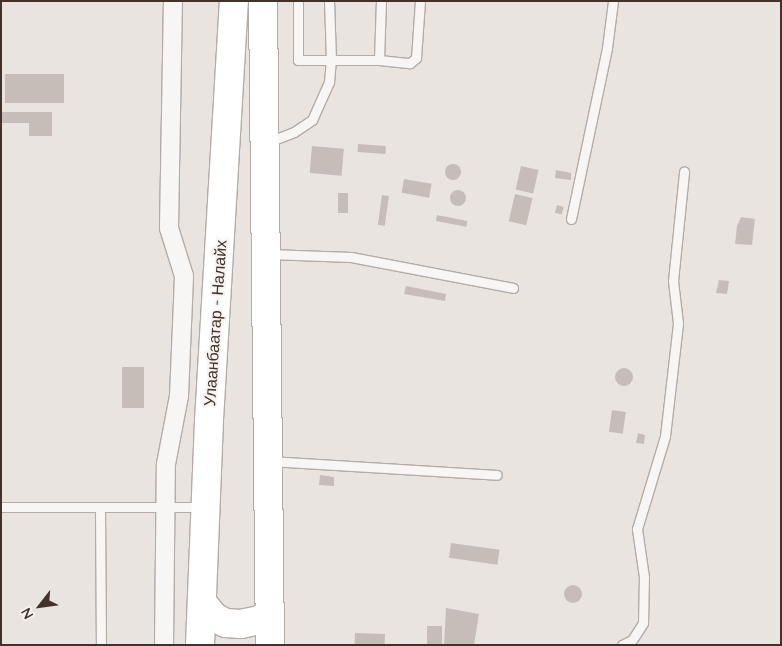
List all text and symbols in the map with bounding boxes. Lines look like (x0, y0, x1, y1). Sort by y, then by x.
street label: Улаанбаатар - Налайх (200, 239, 230, 407)
north arrow (15, 581, 65, 631)
text: N (17, 605, 37, 622)

